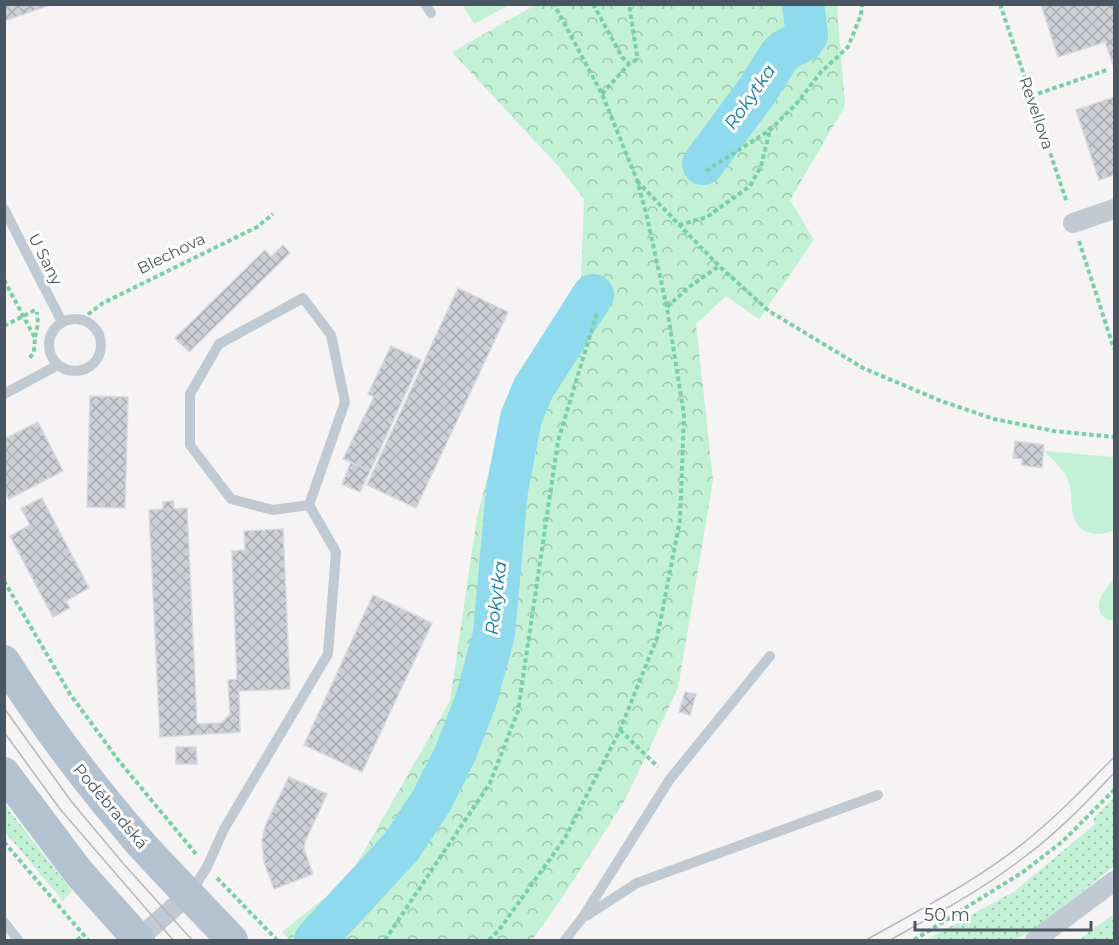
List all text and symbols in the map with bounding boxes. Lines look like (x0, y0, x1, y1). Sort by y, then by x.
water label: Rokytka (720, 60, 780, 134)
street label: Revellova (1015, 74, 1058, 152)
street label: Blechova (134, 229, 208, 278)
street label: U Sany (25, 230, 67, 288)
water label: Rokytka (481, 560, 511, 636)
street label: Poděbradská (69, 760, 152, 853)
scale bar (915, 894, 1090, 932)
text: 50 m (924, 904, 970, 926)

